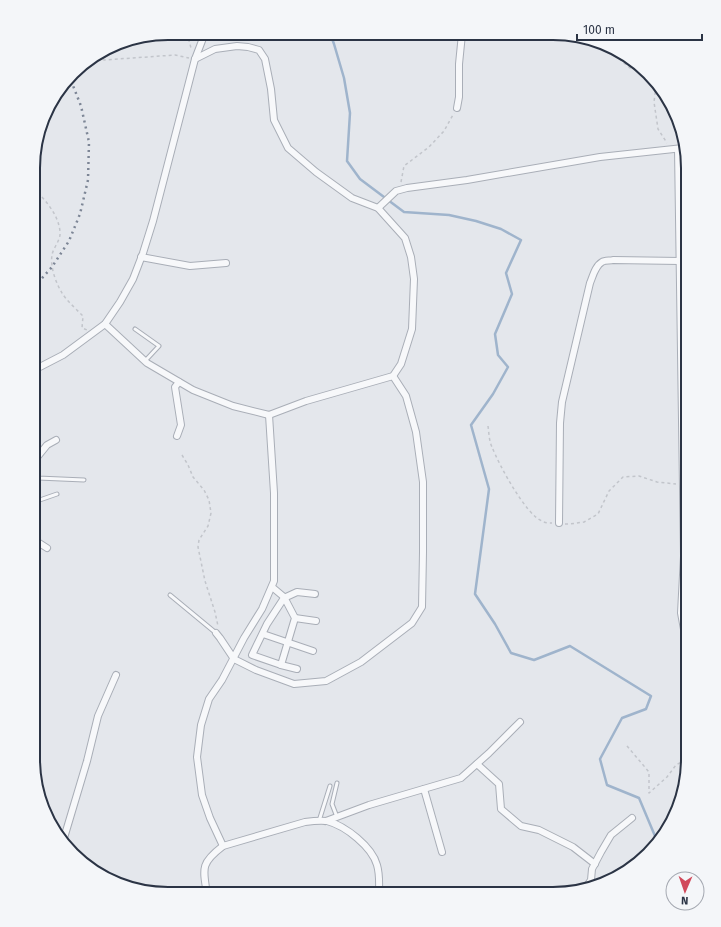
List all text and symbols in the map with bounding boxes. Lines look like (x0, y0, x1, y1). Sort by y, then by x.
scale bar (577, 16, 702, 42)
text: 100 m (583, 23, 615, 37)
north arrow (665, 871, 705, 911)
text: N (681, 894, 689, 907)

